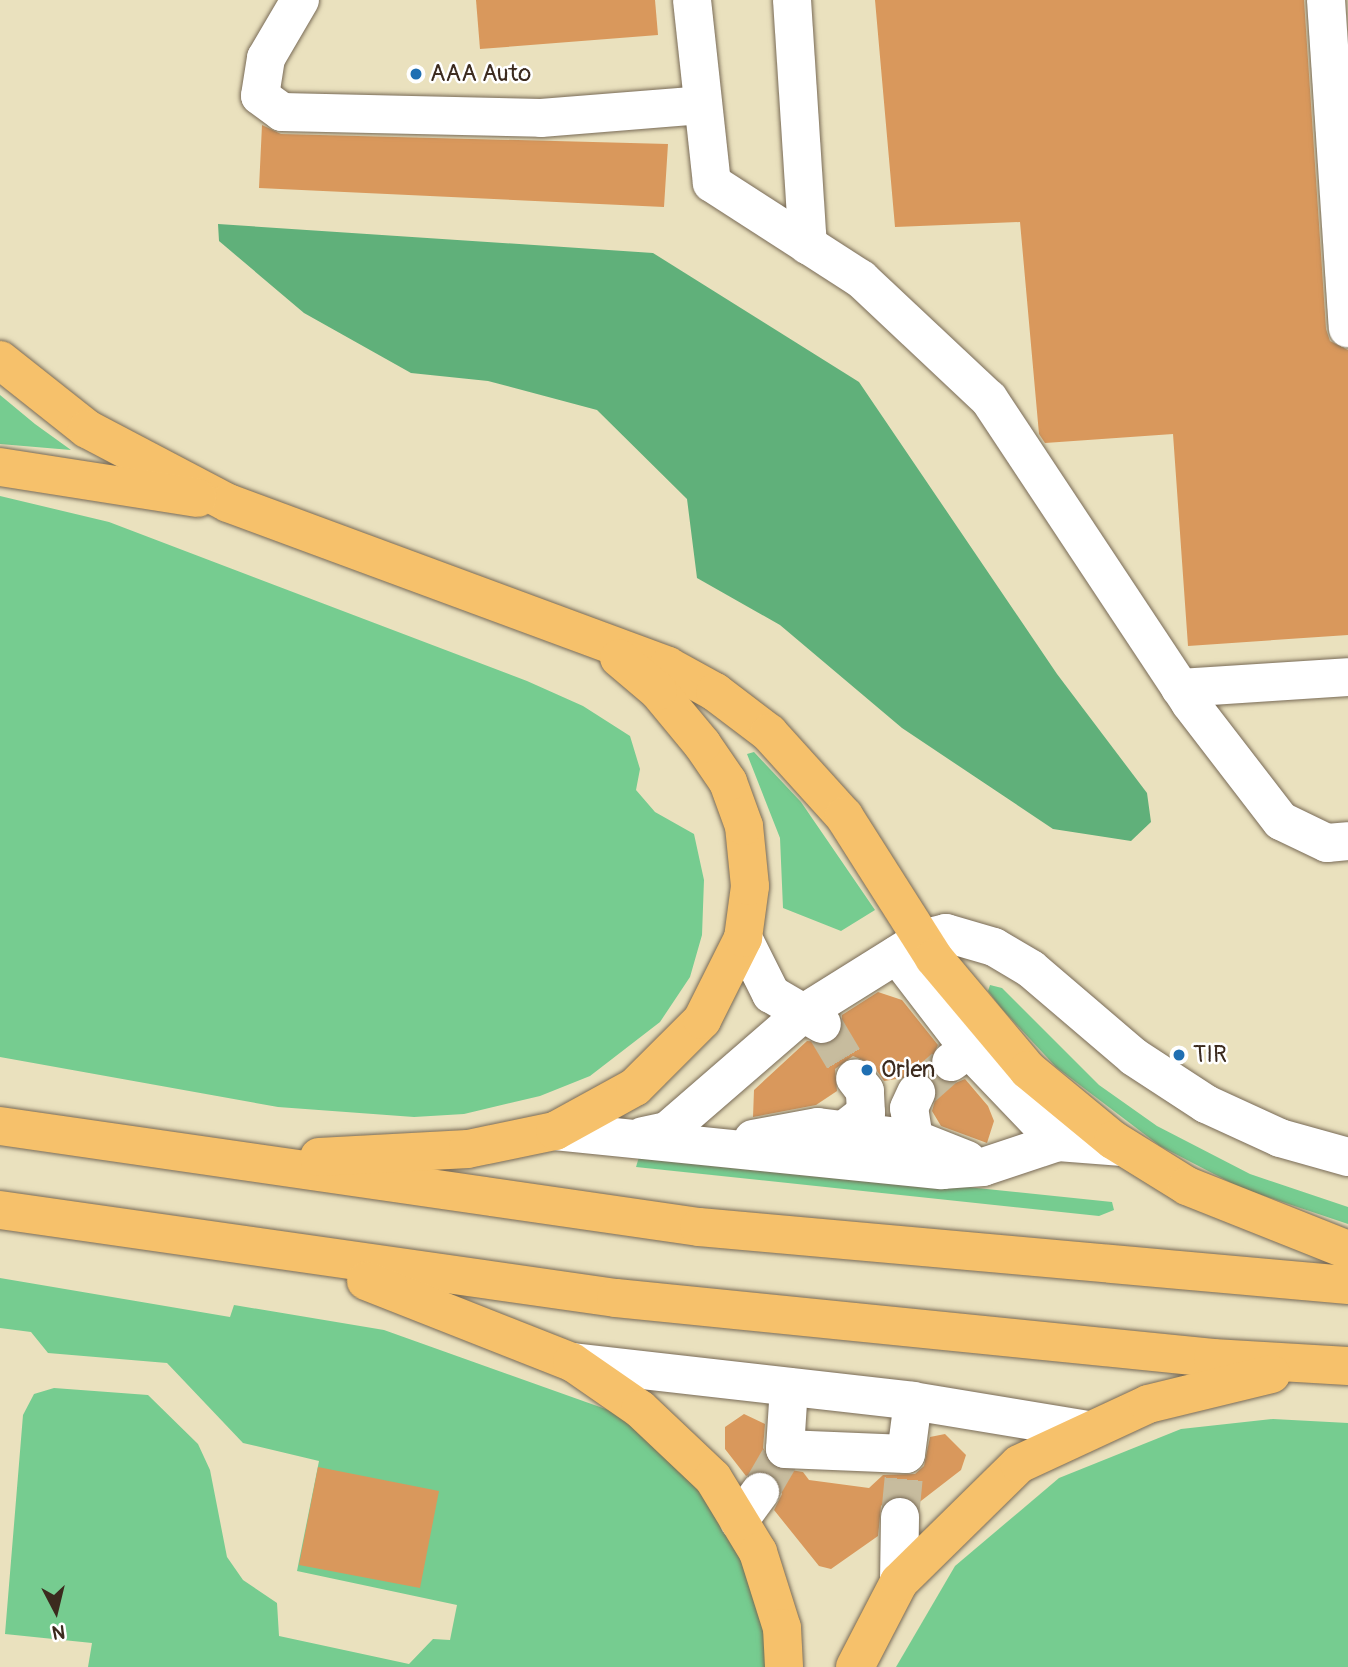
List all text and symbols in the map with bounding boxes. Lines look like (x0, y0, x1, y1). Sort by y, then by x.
place label: AAA Auto (430, 60, 531, 88)
marker: AAA Auto (408, 66, 424, 82)
place label: TIR (1193, 1041, 1227, 1069)
marker: TIR (1171, 1047, 1187, 1063)
place label: Orlen (881, 1056, 935, 1084)
marker: Orlen (859, 1062, 875, 1078)
north arrow (21, 1576, 91, 1646)
text: N (51, 1619, 66, 1645)

